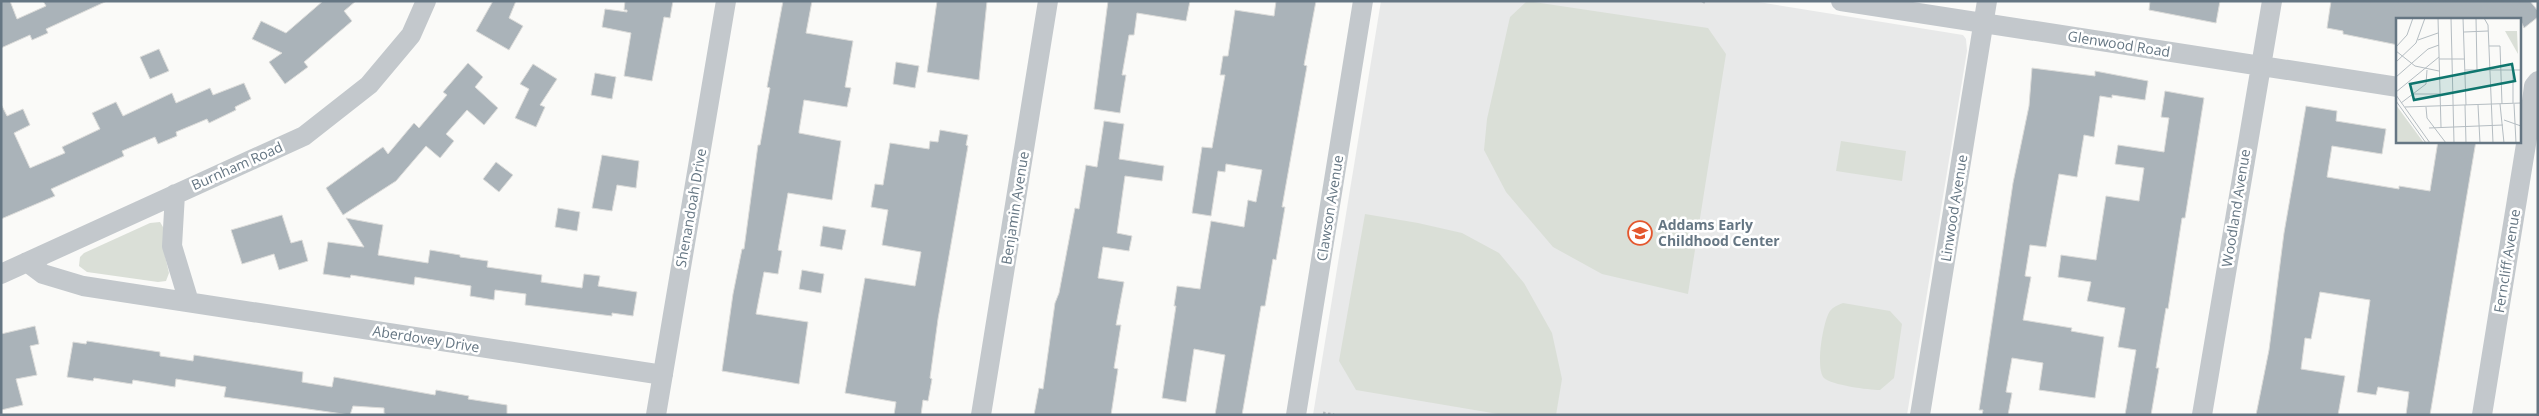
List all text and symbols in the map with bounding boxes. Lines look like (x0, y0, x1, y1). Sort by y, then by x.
inset map (2396, 18, 2522, 142)
street label: Glenwood Road (2066, 26, 2172, 61)
street label: Burnham Road (188, 137, 286, 194)
street label: Shenandoah Drive (671, 147, 710, 269)
street label: Woodland Avenue (2217, 147, 2254, 268)
street label: Benjamin Avenue (996, 150, 1033, 266)
street label: Clawson Avenue (1312, 153, 1347, 262)
street label: Linwood Avenue (1936, 153, 1971, 263)
street label: Ferncliff Avenue (2489, 207, 2524, 314)
place label: Addams Early Childhood Center (1658, 215, 1780, 250)
school or university icon: Addams Early Childhood Center (1627, 220, 1653, 246)
street label: Aberdovey Drive (371, 321, 481, 356)

